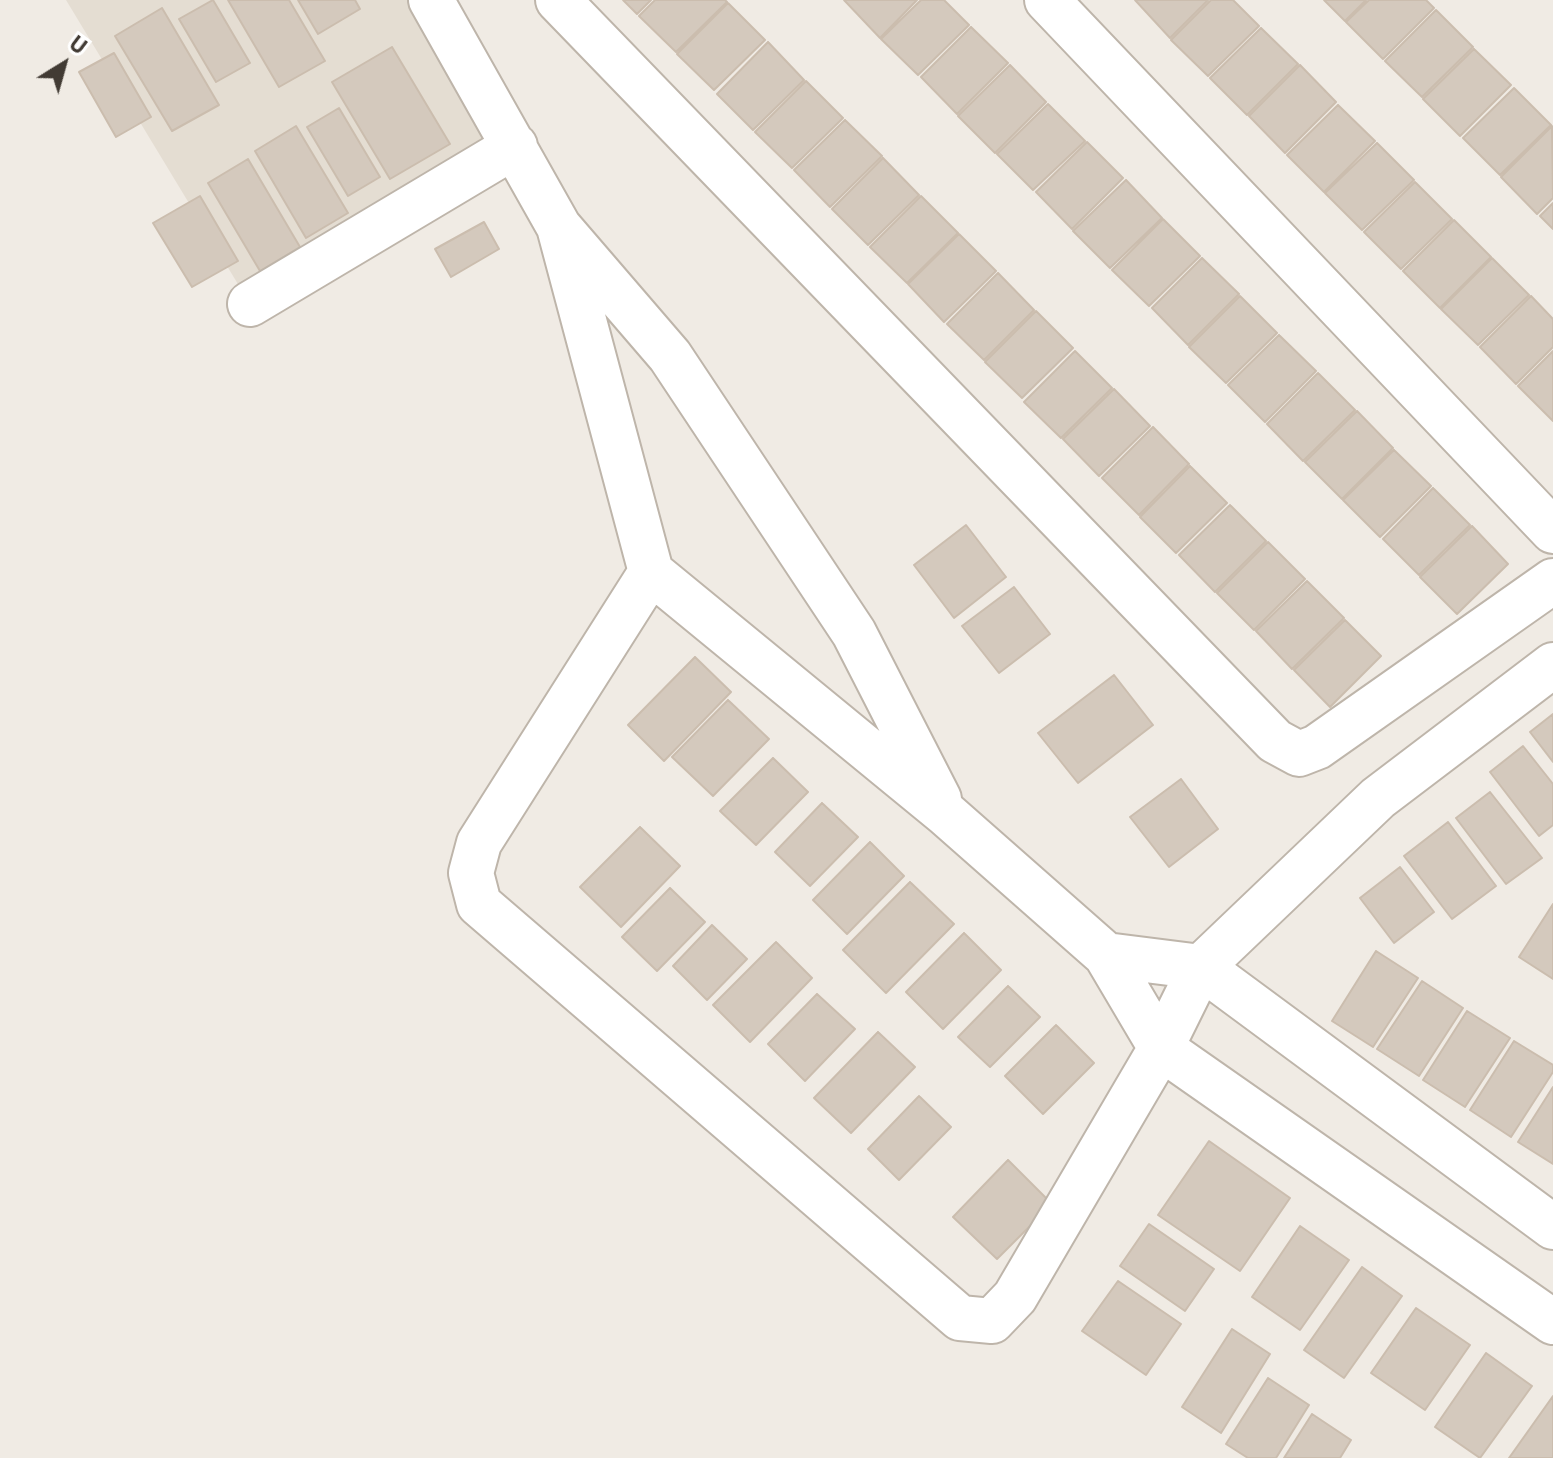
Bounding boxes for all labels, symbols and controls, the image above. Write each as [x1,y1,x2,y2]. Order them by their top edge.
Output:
north arrow [24,24,104,104]
text: U [64,28,94,61]

